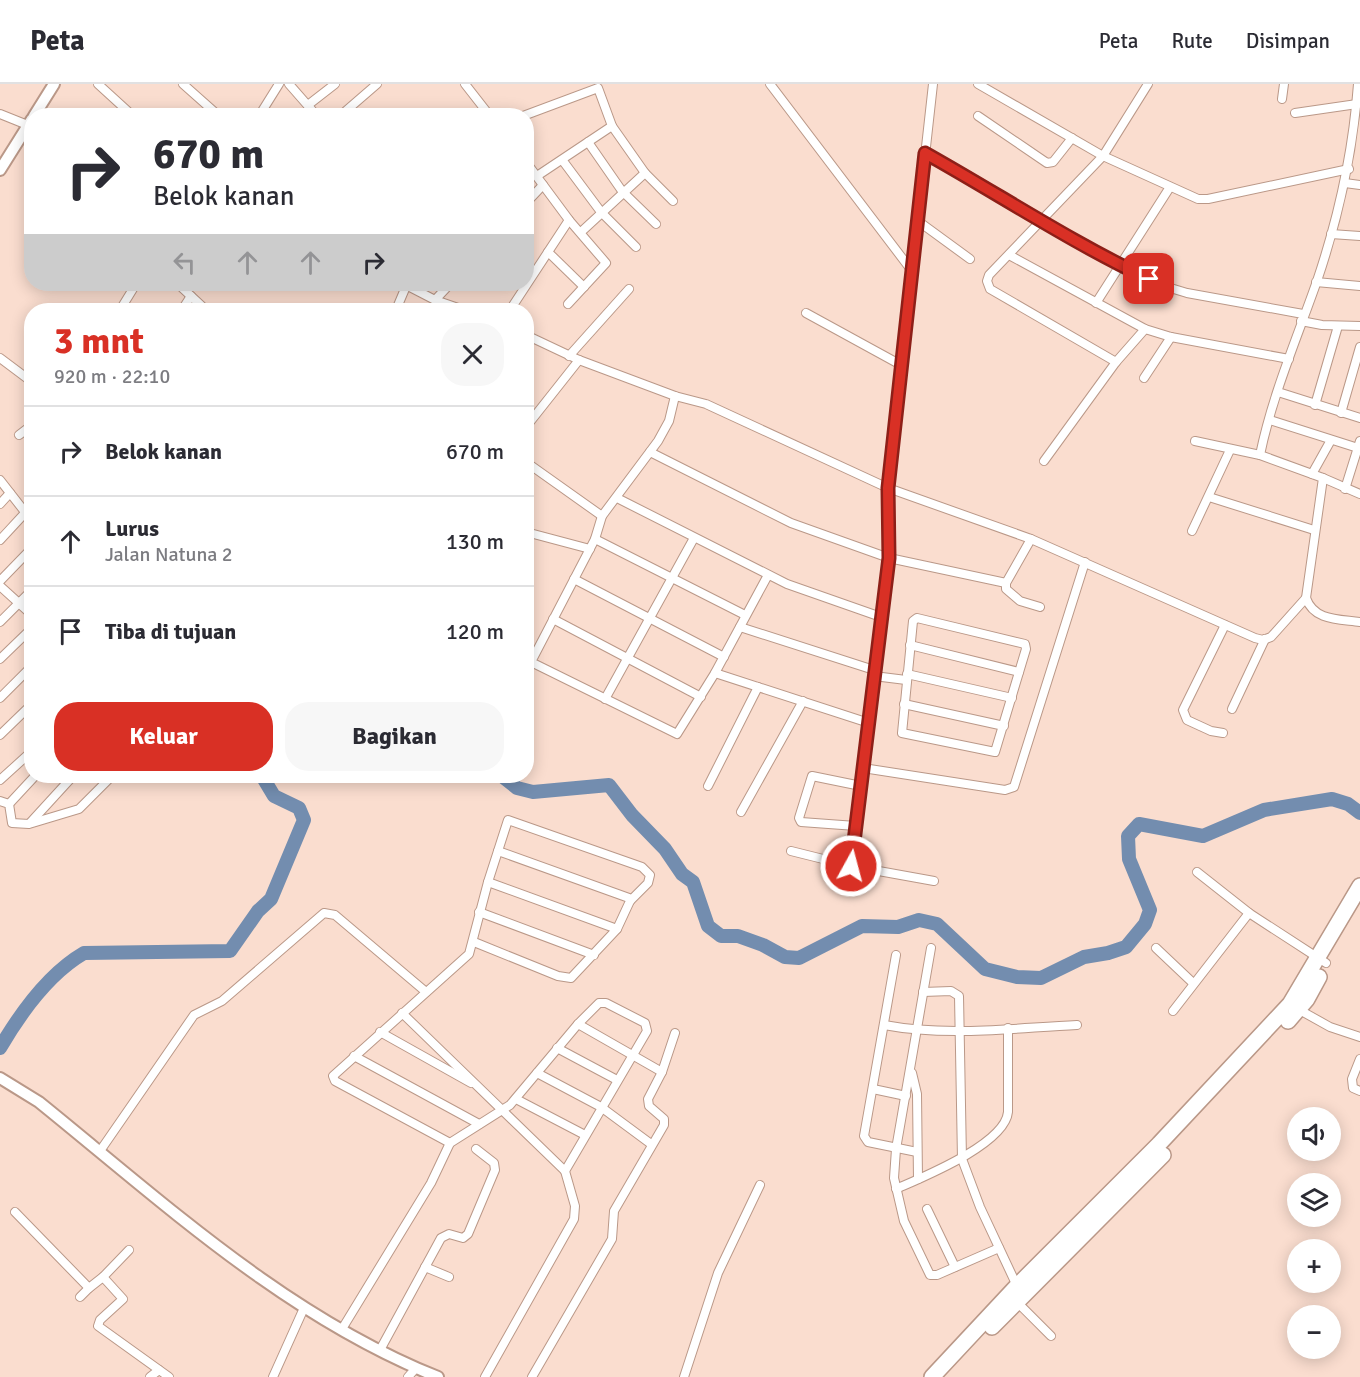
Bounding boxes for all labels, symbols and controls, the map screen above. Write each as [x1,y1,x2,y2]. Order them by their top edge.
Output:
text: Peta [30,24,85,58]
text: Peta [1099,28,1139,54]
text: Rute [1172,28,1213,54]
text: Disimpan [1246,28,1330,54]
text: 670 m [153,129,264,180]
icon: right [54,132,132,210]
text: Belok kanan [153,180,294,213]
icon: left [168,246,201,279]
icon: ahead [231,246,264,279]
icon: ahead [294,246,327,279]
icon: right [357,246,390,279]
pin [1123,253,1174,304]
icon: arrive [1132,262,1165,295]
text: 3 mnt [54,319,144,364]
button: close [441,323,504,386]
text: 920 m · 22:10 [54,364,170,389]
icon: right [54,435,87,468]
text: Belok kanan [105,438,222,465]
text: 670 m [446,438,504,465]
text: Lurus [105,515,159,542]
icon: ahead [54,525,87,558]
text: 130 m [446,528,504,555]
text: Jalan Natuna 2 [105,542,233,567]
icon: arrive [54,615,87,648]
text: Tiba di tujuan [105,618,236,645]
text: 120 m [446,618,504,645]
button: Keluar [54,702,273,771]
button: Bagikan [285,702,504,771]
position arrow [819,834,883,898]
map controls [1287,1107,1341,1359]
button: sound [1287,1107,1341,1161]
button: layers [1287,1173,1341,1227]
button: + [1287,1239,1341,1293]
button: − [1287,1305,1341,1359]

